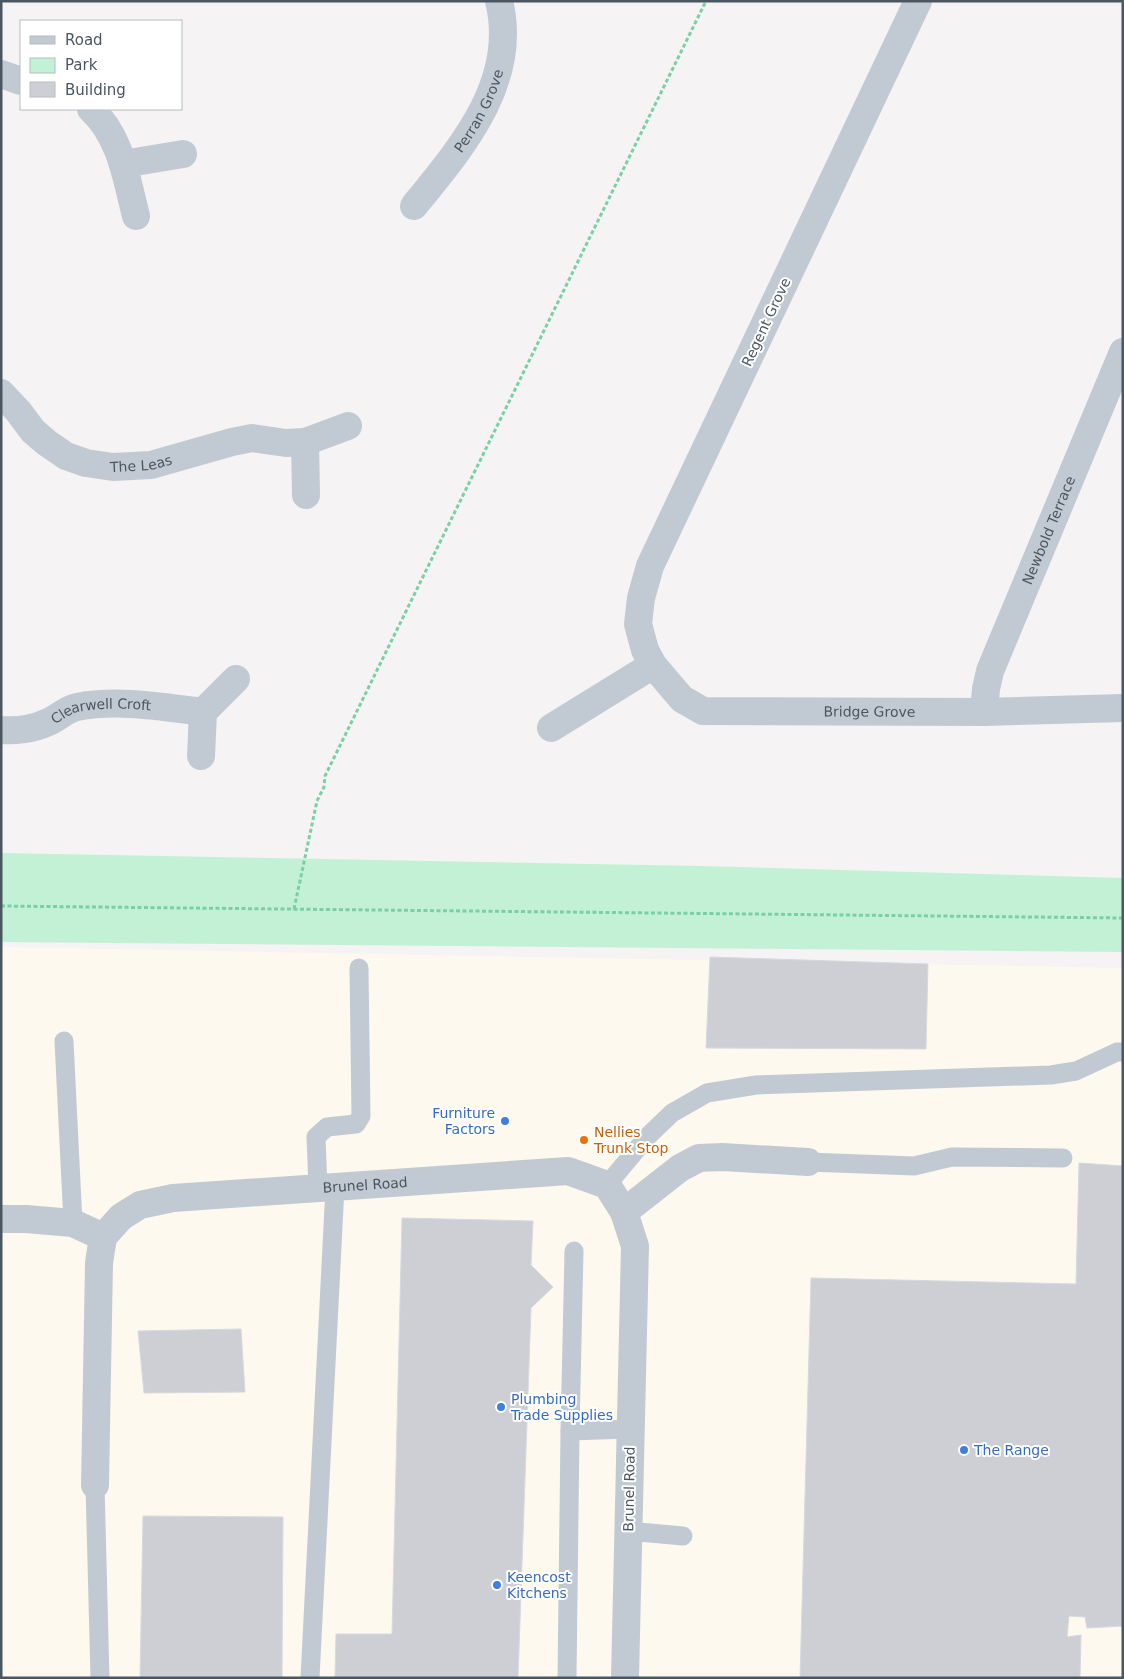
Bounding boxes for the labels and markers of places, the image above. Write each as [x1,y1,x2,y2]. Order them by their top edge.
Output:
place label: Furniture Factors [432,1105,495,1137]
marker: Furniture Factors [499,1115,511,1127]
place label: Nellies Trunk Stop [593,1124,668,1156]
marker: Nellies Trunk Stop [578,1134,590,1146]
place label: Plumbing Trade Supplies [510,1391,613,1423]
marker: Plumbing Trade Supplies [495,1401,507,1413]
place label: The Range [973,1442,1049,1458]
marker: The Range [958,1444,970,1456]
place label: Keencost Kitchens [507,1569,571,1601]
marker: Keencost Kitchens [491,1579,503,1591]

